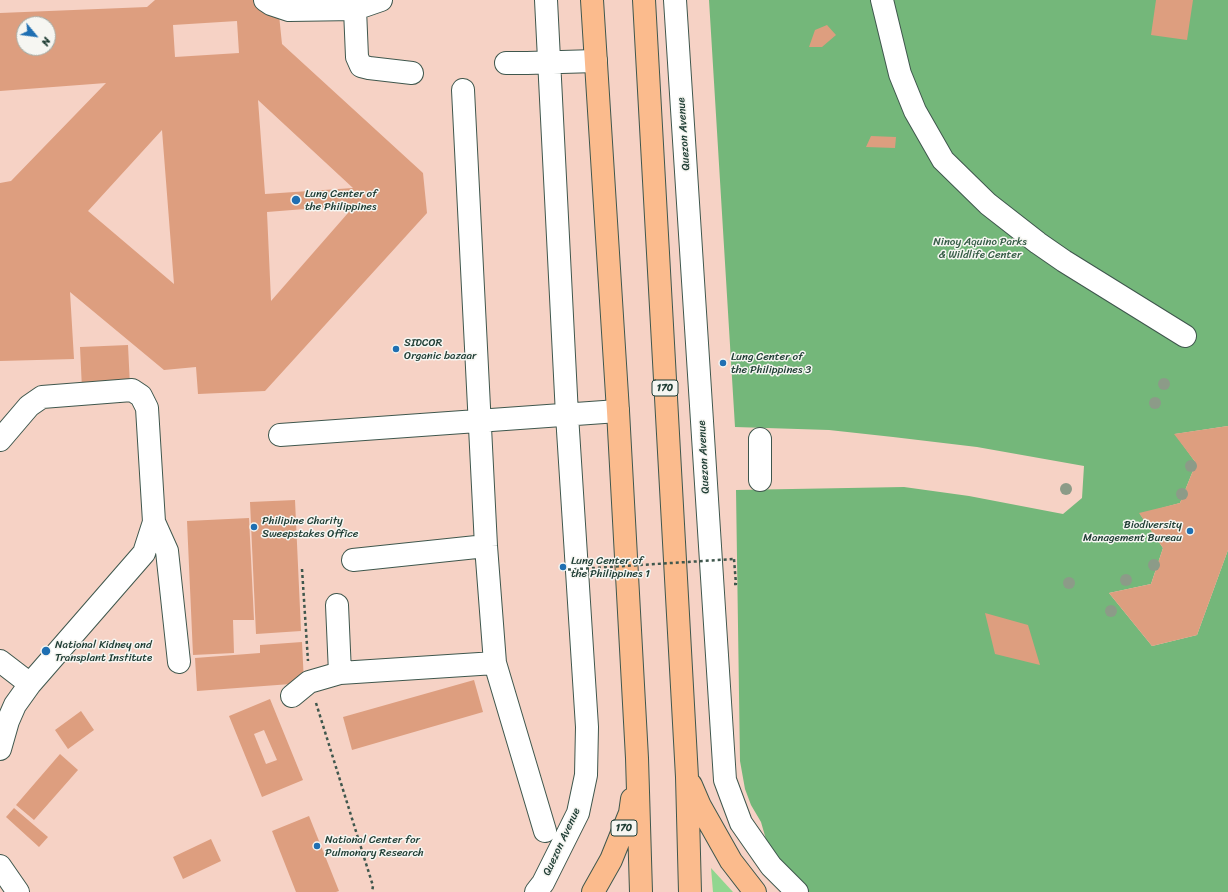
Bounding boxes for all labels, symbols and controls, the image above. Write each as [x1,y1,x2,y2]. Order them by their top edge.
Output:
north arrow [16,16,56,56]
text: N [36,34,56,50]
street label: Quezon Avenue [675,97,693,171]
place label: Lung Center of the Philippines [305,187,377,213]
marker: Lung Center of the Philippines [290,194,302,206]
park label: Ninoy Aquino Parks & Wildlife Center [933,235,1027,261]
place label: SIDCOR Organic bazaar [404,336,476,362]
marker: SIDCOR Organic bazaar [391,344,401,354]
place label: Lung Center of the Philippines 3 [731,350,811,376]
marker: Lung Center of the Philippines 3 [718,358,728,368]
road number: 170 [652,380,678,396]
street label: Quezon Avenue [695,420,713,494]
place label: Philipine Charity Sweepstakes Office [262,514,358,540]
place label: Biodiversity Management Bureau [1083,518,1182,544]
marker: Philipine Charity Sweepstakes Office [249,522,259,532]
marker: Biodiversity Management Bureau [1185,526,1195,536]
place label: Lung Center of the Philippines 1 [571,554,650,580]
marker: Lung Center of the Philippines 1 [558,562,568,572]
place label: National Kidney and Transplant Institute [55,638,152,664]
marker: National Kidney and Transplant Institute [40,645,52,657]
street label: Quezon Avenue [541,806,583,878]
road number: 170 [611,820,637,836]
place label: National Center for Pulmonary Research [325,833,424,859]
marker: National Center for Pulmonary Research [312,841,322,851]

